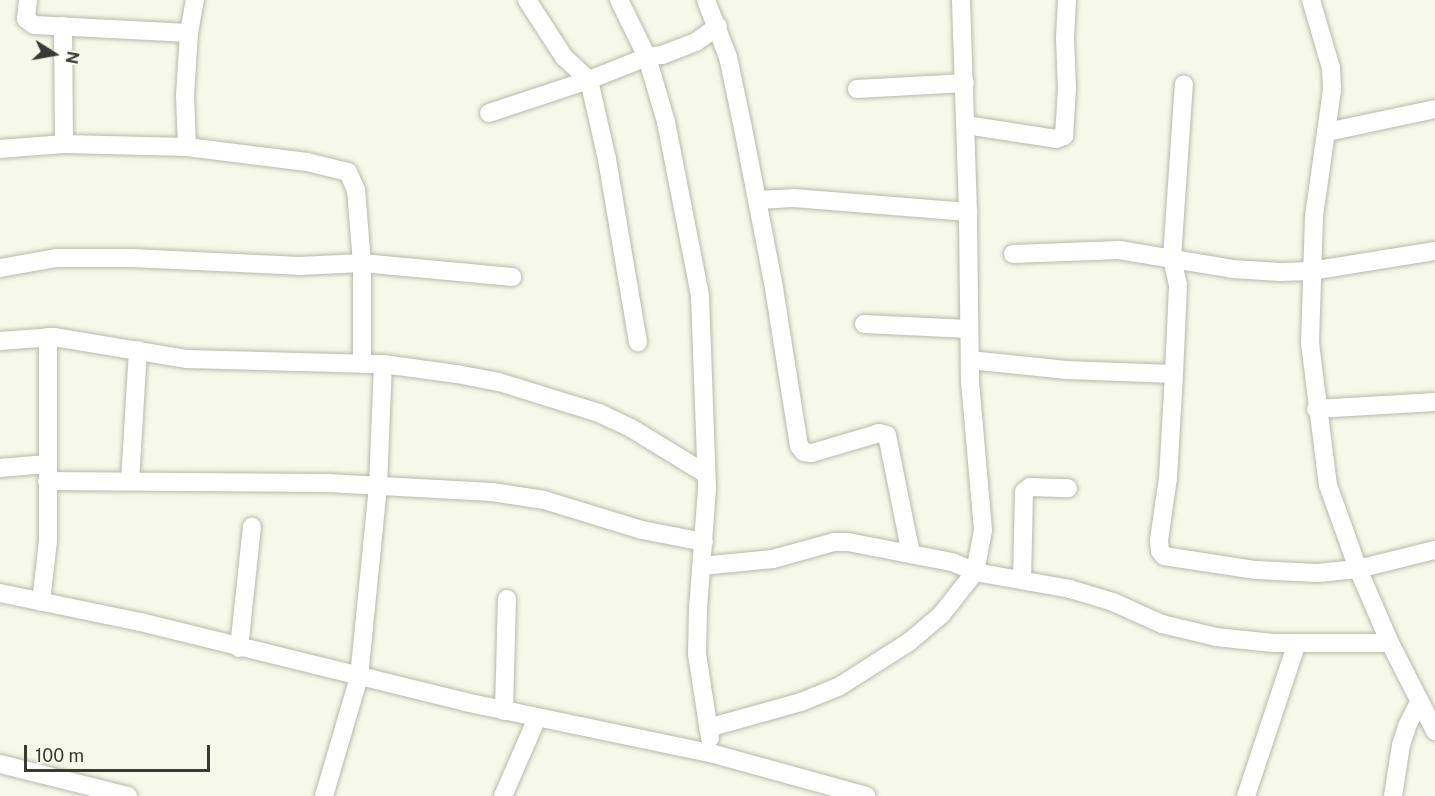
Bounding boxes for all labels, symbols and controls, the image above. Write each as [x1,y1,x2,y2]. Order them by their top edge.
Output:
north arrow [24,24,84,84]
text: N [62,50,83,65]
scale bar [27,733,213,771]
text: 100 m [35,745,84,766]

